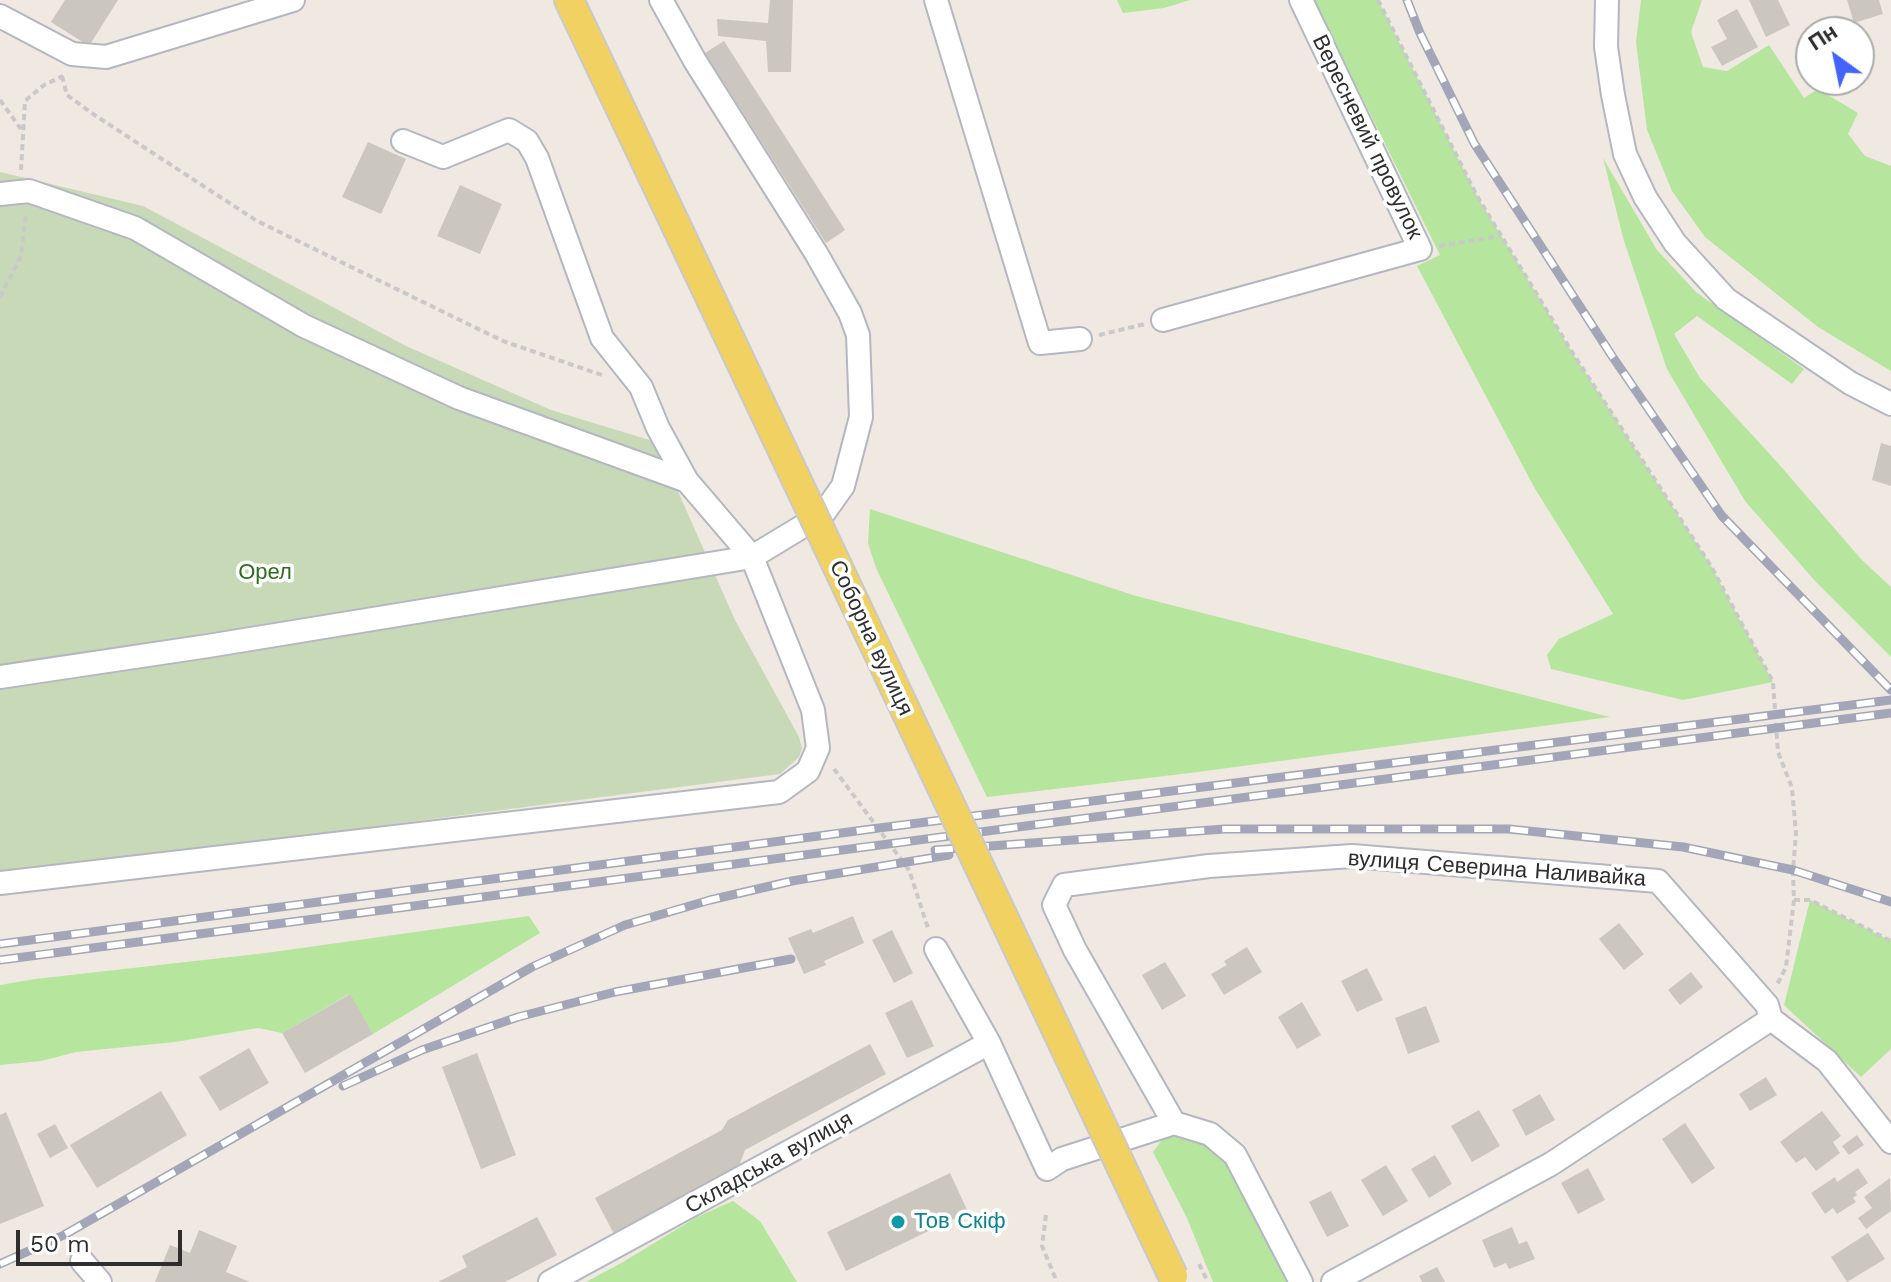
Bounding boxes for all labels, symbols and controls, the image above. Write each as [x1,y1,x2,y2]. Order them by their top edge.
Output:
north arrow [1795,16,1875,96]
text: Пн [1804,19,1842,56]
street label: Вересневий провулок [1306,31,1428,243]
street label: Соборна вулиця [823,556,919,720]
park label: Орел [238,560,292,586]
street label: вулиця Северина Наливайка [1347,845,1647,893]
street label: Складська вулиця [681,1106,857,1220]
place label: Тов Скіф [914,1209,1006,1235]
marker: Тов Скіф [889,1213,907,1231]
scale bar [20,1214,186,1264]
text: 50 m [30,1230,90,1258]

